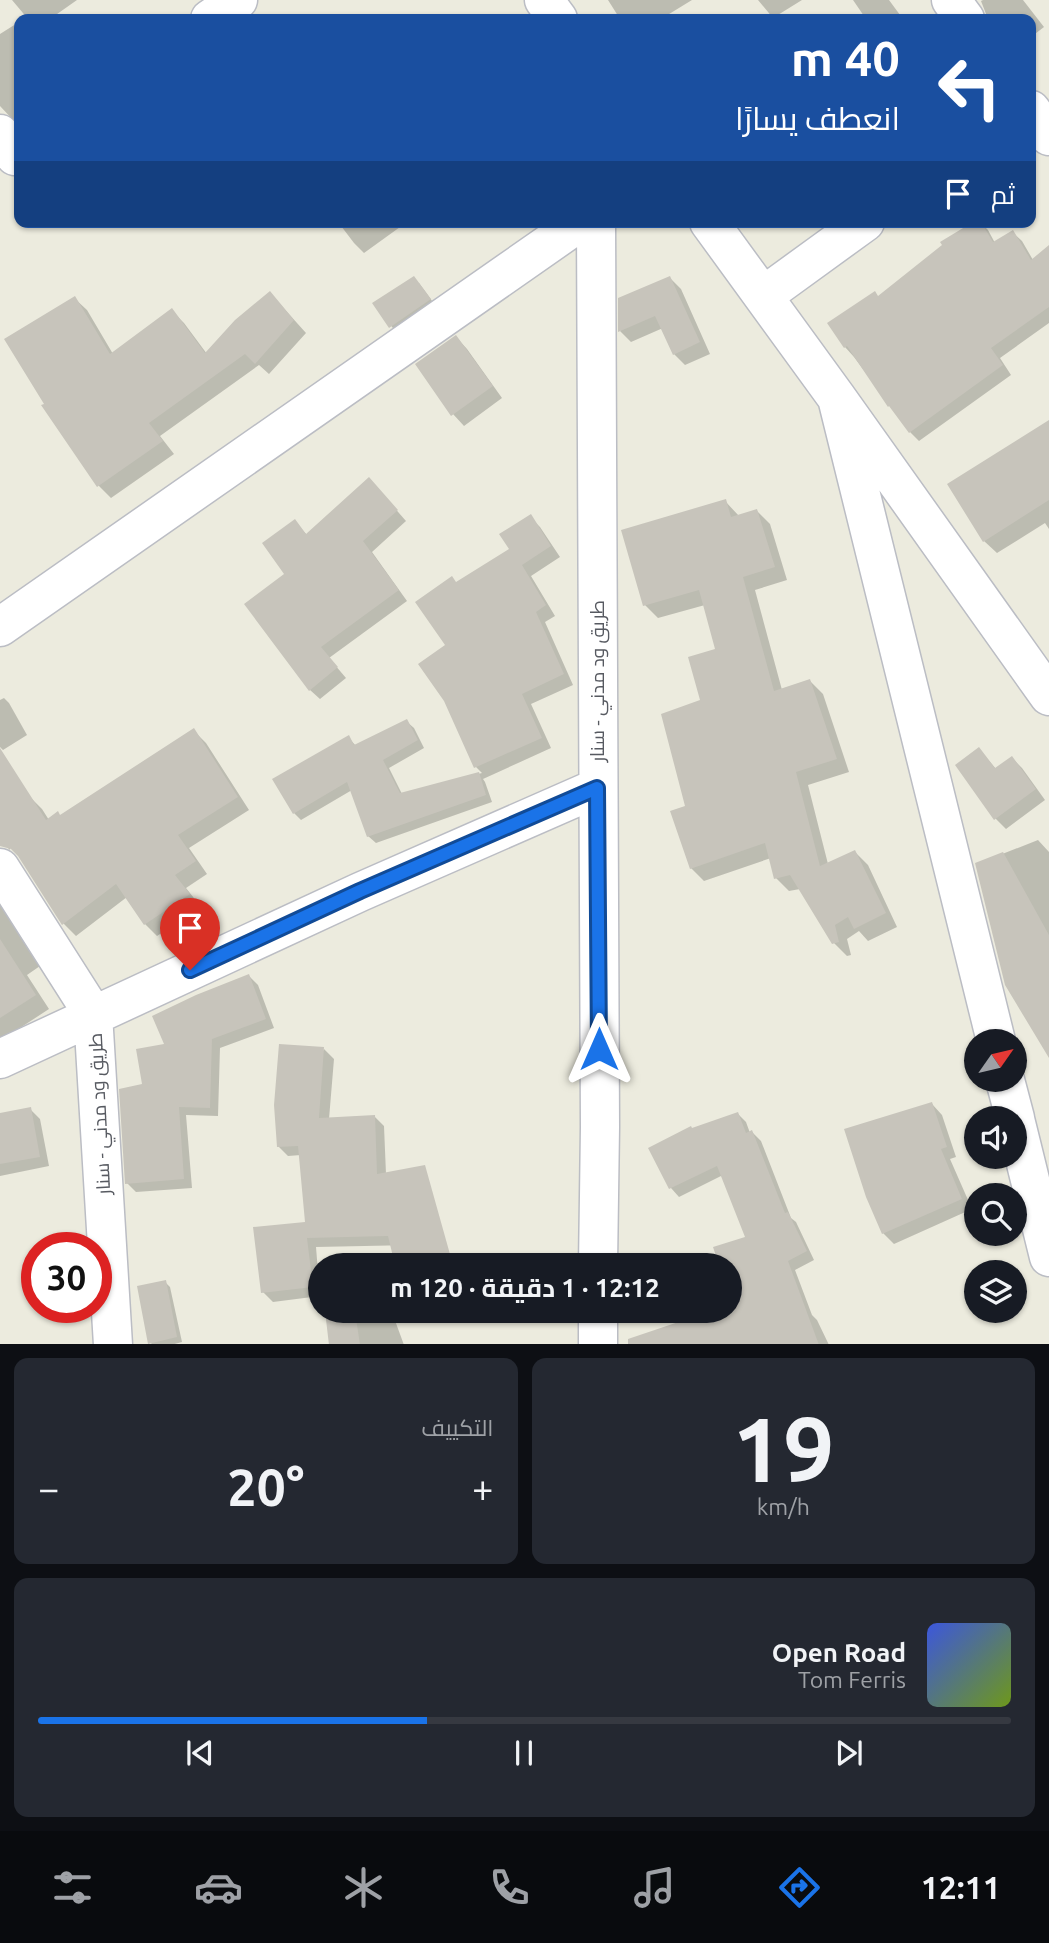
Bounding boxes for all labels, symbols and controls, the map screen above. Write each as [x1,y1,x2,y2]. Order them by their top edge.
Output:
text: 40 m [791,30,900,85]
icon: left [924,42,1015,133]
text: انعطف يسارًا [735,100,900,136]
icon: arrive [939,175,977,213]
text: ثم [991,180,1015,209]
street label: طريق ود مدني - سنار [586,600,612,763]
pin [160,898,220,970]
icon: arrive [171,909,209,947]
position arrow [562,1012,636,1086]
north arrow [964,1029,1027,1092]
map controls [964,1029,1027,1323]
street label: طريق ود مدني - سنار [84,1032,118,1196]
button: sound [964,1106,1027,1169]
button: search [964,1183,1027,1246]
speed limit sign: 30 [21,1232,112,1323]
button: layers [964,1260,1027,1323]
text: 12:12 · 1 دقيقة · 120 m [390,1273,660,1302]
text: 19 [732,1397,835,1499]
text: التكييف [421,1415,494,1440]
text: 20° [227,1458,304,1516]
text: − [38,1467,59,1509]
text: + [472,1467,493,1509]
text: km/h [757,1494,810,1519]
text: Open Road [772,1638,906,1667]
text: Tom Ferris [798,1667,906,1692]
icon: previous [181,1734,219,1772]
icon: pause [505,1734,543,1772]
icon: next [830,1734,868,1772]
icon: filters [48,1863,97,1912]
icon: car [194,1863,243,1912]
icon: climate [339,1863,388,1912]
icon: phone [485,1863,534,1912]
icon: music [630,1863,679,1912]
icon: directions [775,1863,824,1912]
text: 12:11 [921,1869,1001,1905]

